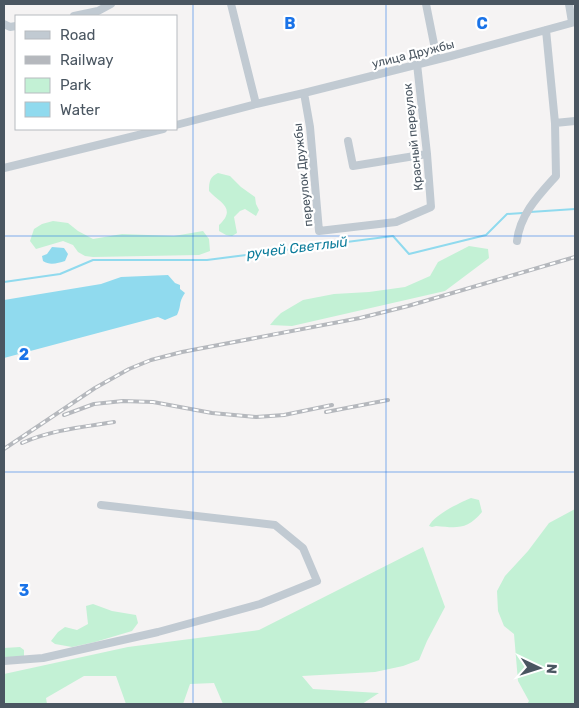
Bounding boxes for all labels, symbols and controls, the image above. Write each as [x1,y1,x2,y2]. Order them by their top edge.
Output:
text: B [284,14,296,33]
text: C [476,14,488,33]
legend [15,15,178,130]
text: Road [60,26,96,44]
street label: улица Дружбы [370,37,456,71]
text: Railway [60,51,114,69]
text: Park [60,76,91,94]
street label: Красный переулок [400,82,426,191]
text: Water [60,101,100,119]
street label: переулок Дружбы [291,123,315,227]
water label: ручей Светлый [245,233,349,263]
text: 2 [19,345,29,364]
text: 3 [19,581,29,600]
north arrow [514,643,564,693]
text: N [543,663,560,674]

